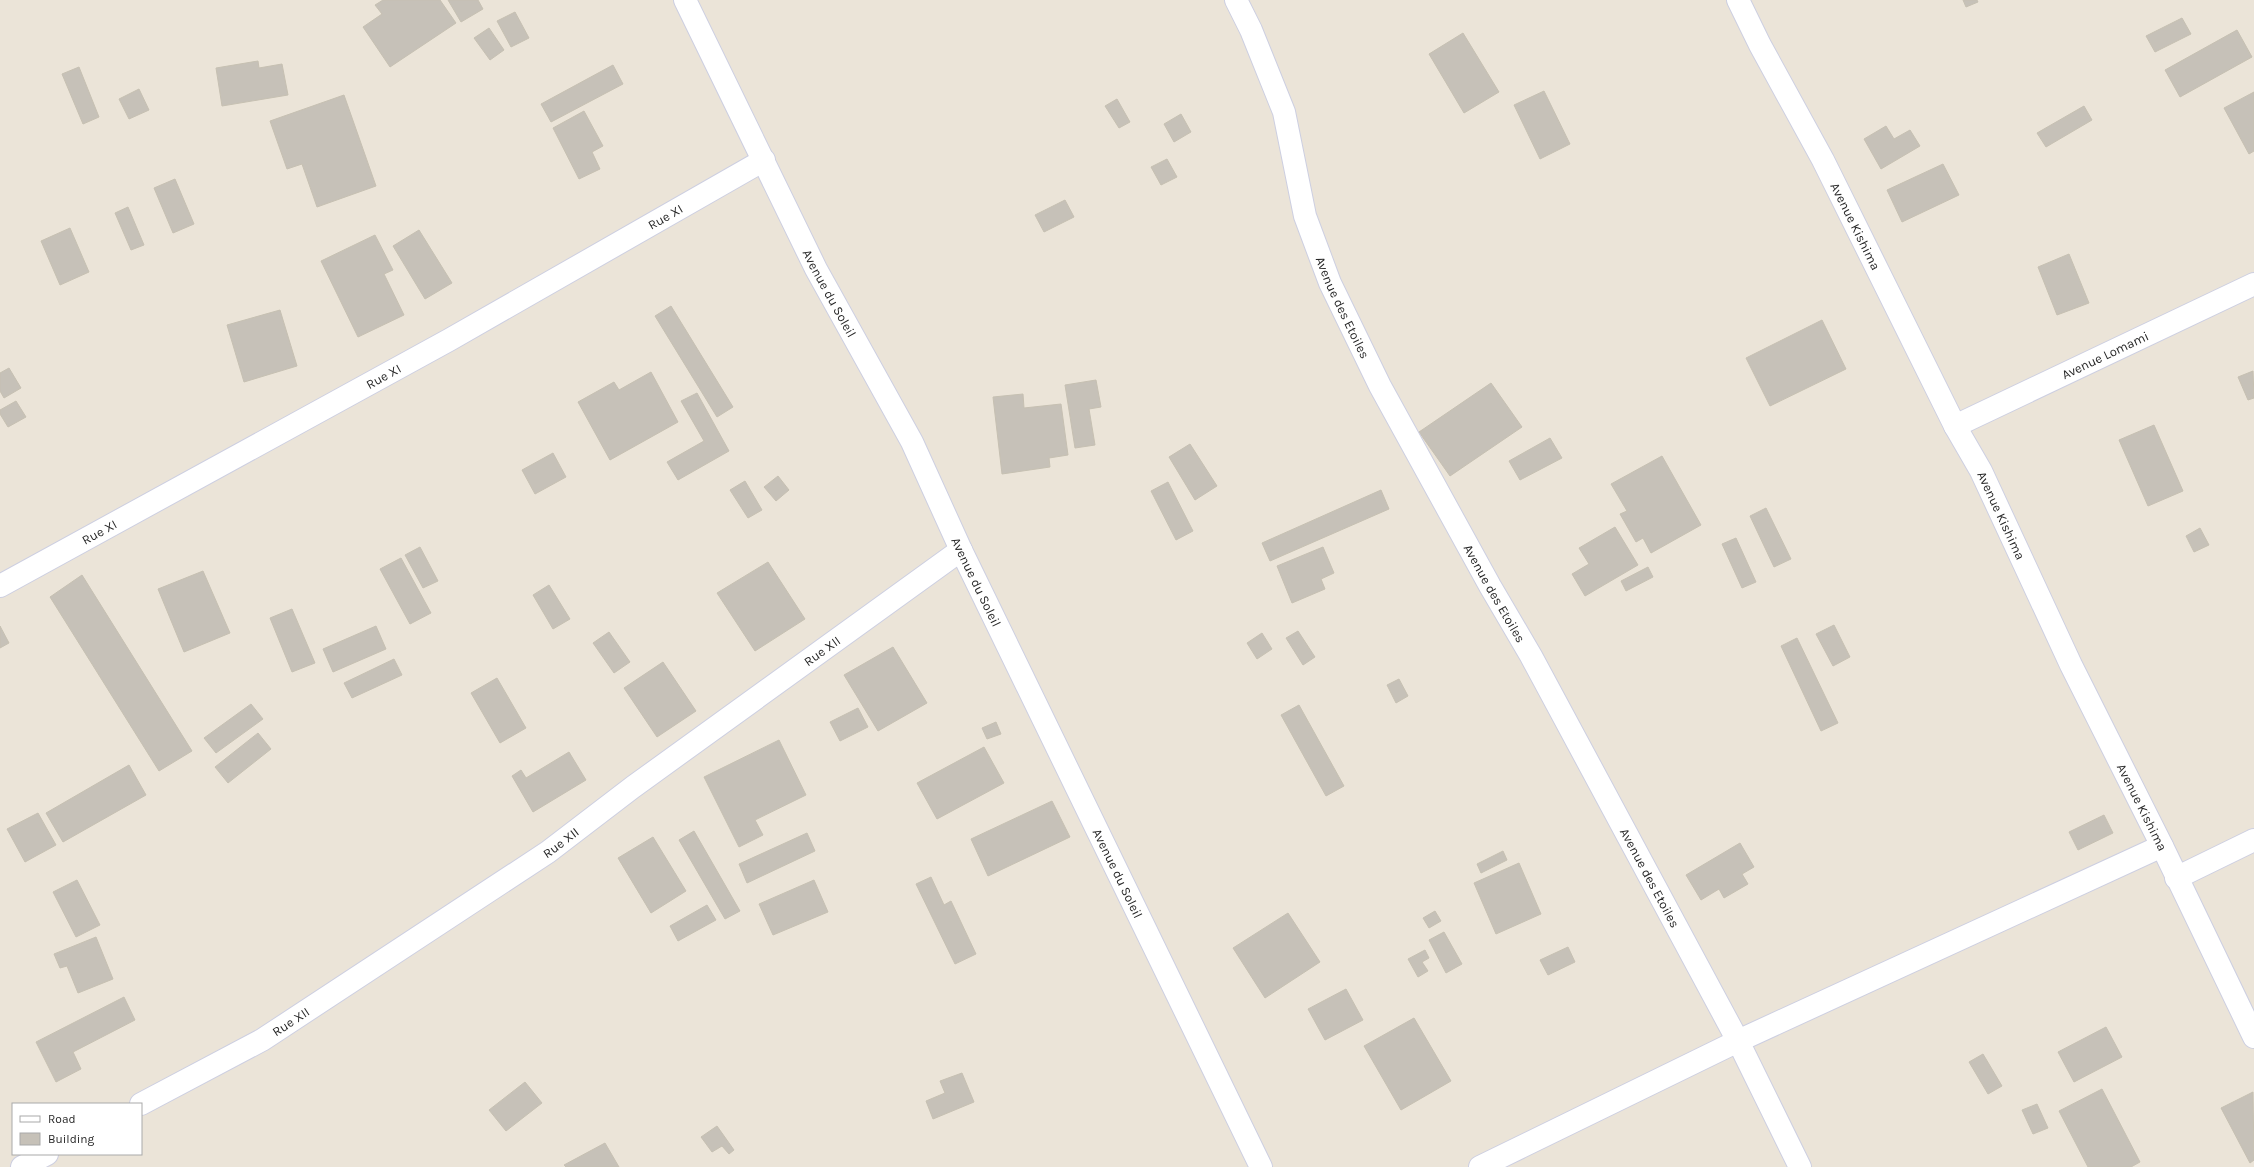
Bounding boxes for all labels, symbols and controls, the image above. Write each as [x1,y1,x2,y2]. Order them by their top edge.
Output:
street label: Avenue Kishima [1828,180,1884,272]
street label: Rue XI [645,201,685,232]
street label: Avenue du Soleil [800,247,860,340]
street label: Avenue des Etoiles [1313,254,1373,361]
street label: Avenue Lomami [2059,328,2151,382]
street label: Rue XI [363,360,403,392]
street label: Avenue Kishima [1975,469,2028,562]
street label: Rue XI [79,516,119,547]
street label: Avenue du Soleil [949,535,1005,629]
street label: Avenue des Etoiles [1461,542,1529,645]
street label: Rue XII [801,632,843,669]
street label: Avenue Kishima [2114,761,2171,853]
street label: Rue XII [540,824,582,861]
street label: Avenue des Etoiles [1617,825,1683,930]
street label: Avenue du Soleil [1090,826,1146,920]
street label: Rue XII [269,1004,312,1039]
legend [12,1103,142,1155]
text: Road [48,1112,76,1126]
text: Building [48,1132,95,1146]

